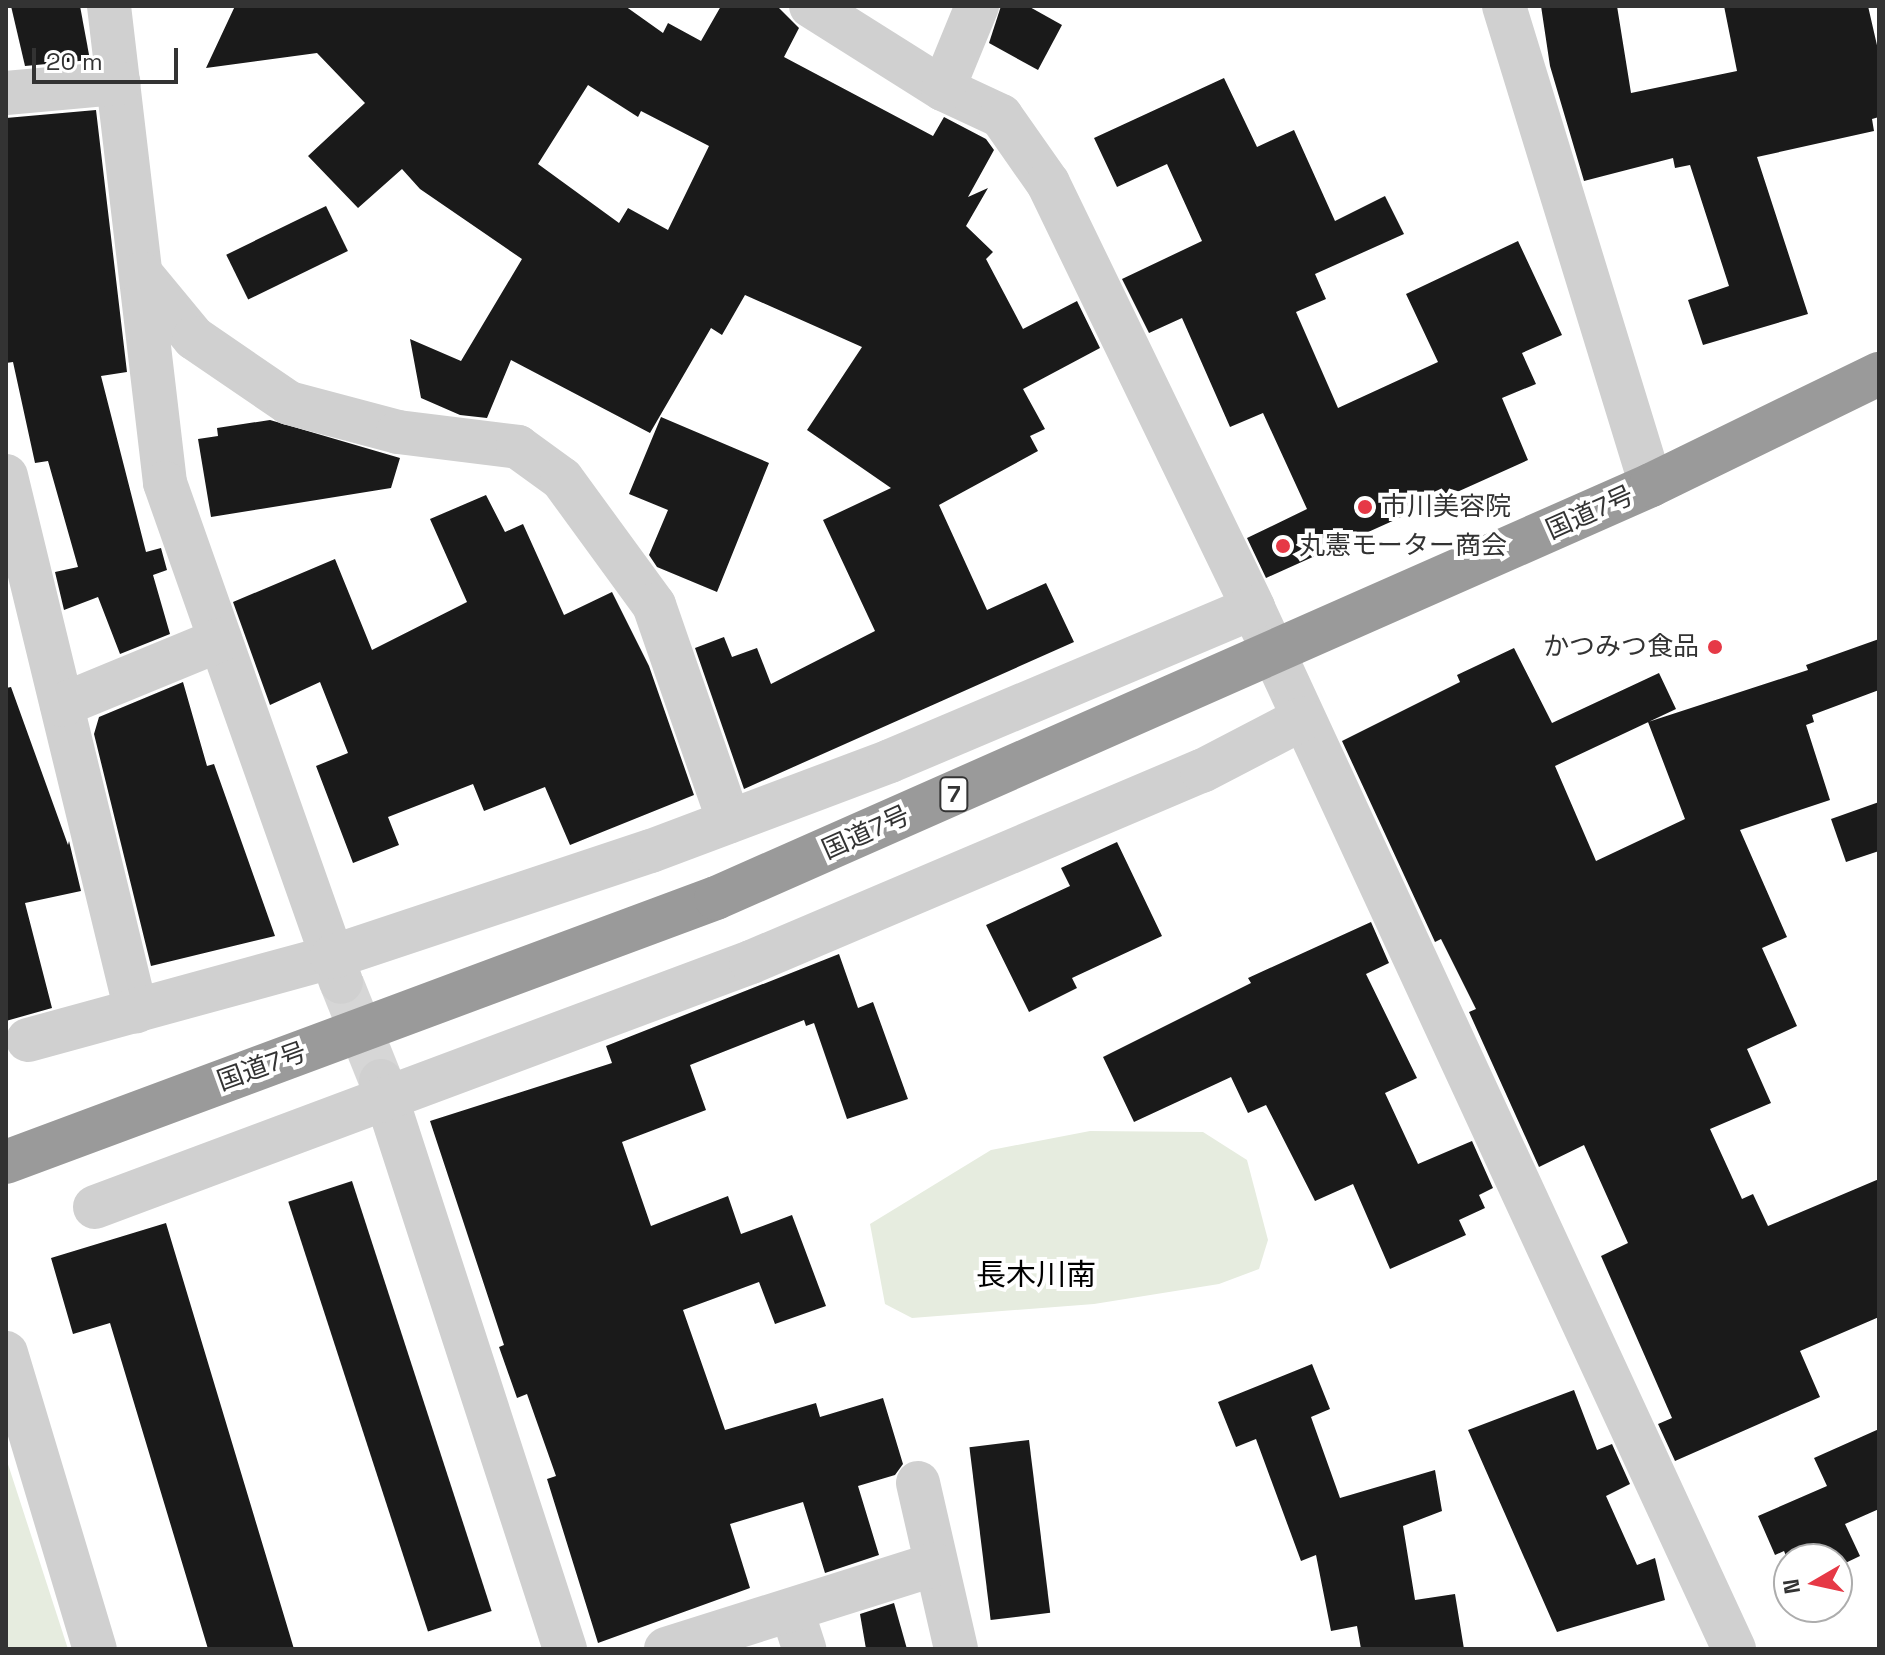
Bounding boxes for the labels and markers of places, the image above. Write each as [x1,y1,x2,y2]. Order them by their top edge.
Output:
place label: 市川美容院 [1381,491,1511,523]
marker: 市川美容院 [1356,498,1374,516]
place label: 丸憲モーター商会 [1299,530,1507,562]
marker: 丸憲モーター商会 [1274,537,1292,555]
place label: かつみつ食品 [1543,631,1699,663]
marker: かつみつ食品 [1706,638,1724,656]

